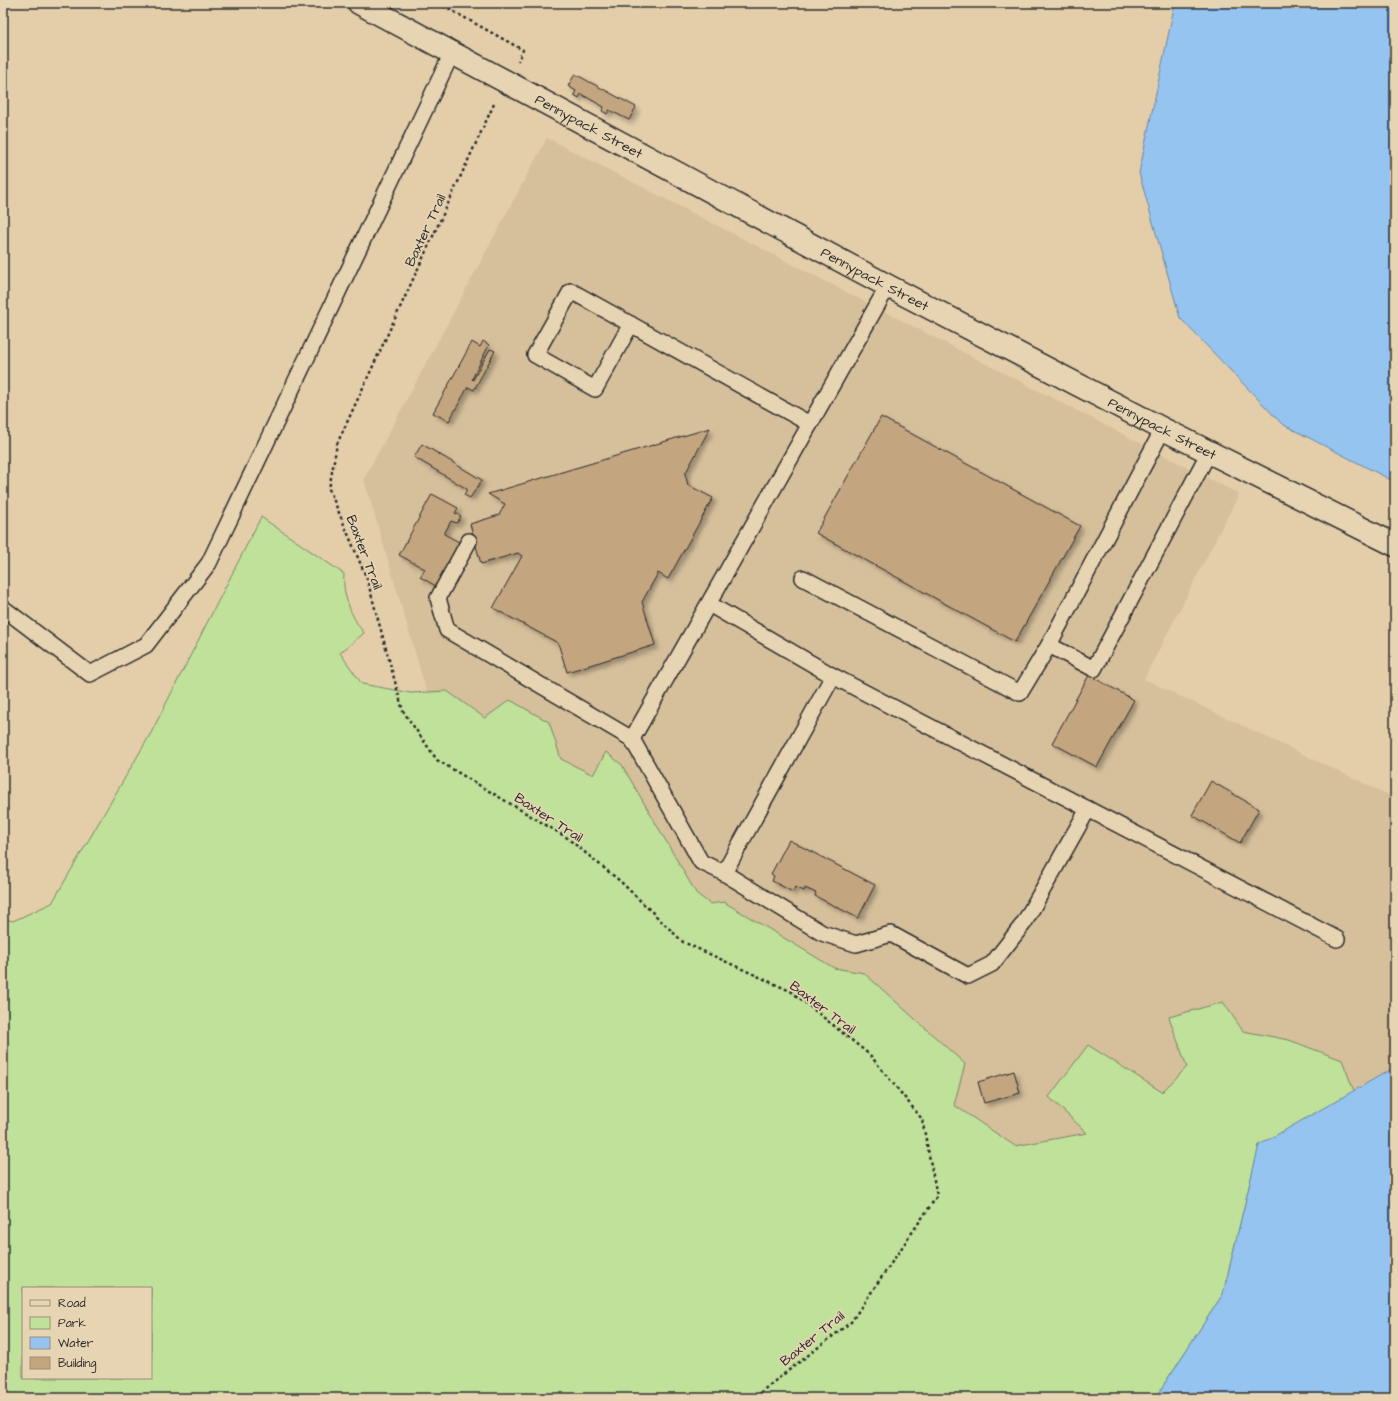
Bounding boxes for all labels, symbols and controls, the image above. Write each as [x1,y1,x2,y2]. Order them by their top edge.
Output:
street label: Pennypack Street [531,90,646,164]
street label: Baxter Trail [400,191,451,270]
street label: Pennypack Street [817,243,932,317]
street label: Pennypack Street [1104,393,1220,465]
street label: Baxter Trail [341,512,387,592]
street label: Baxter Trail [510,788,587,848]
street label: Baxter Trail [785,976,860,1039]
legend [22,1287,152,1379]
text: Road [58,1295,86,1312]
street label: Baxter Trail [776,1306,849,1371]
text: Park [58,1315,86,1332]
text: Water [58,1335,94,1352]
text: Building [58,1355,96,1373]

